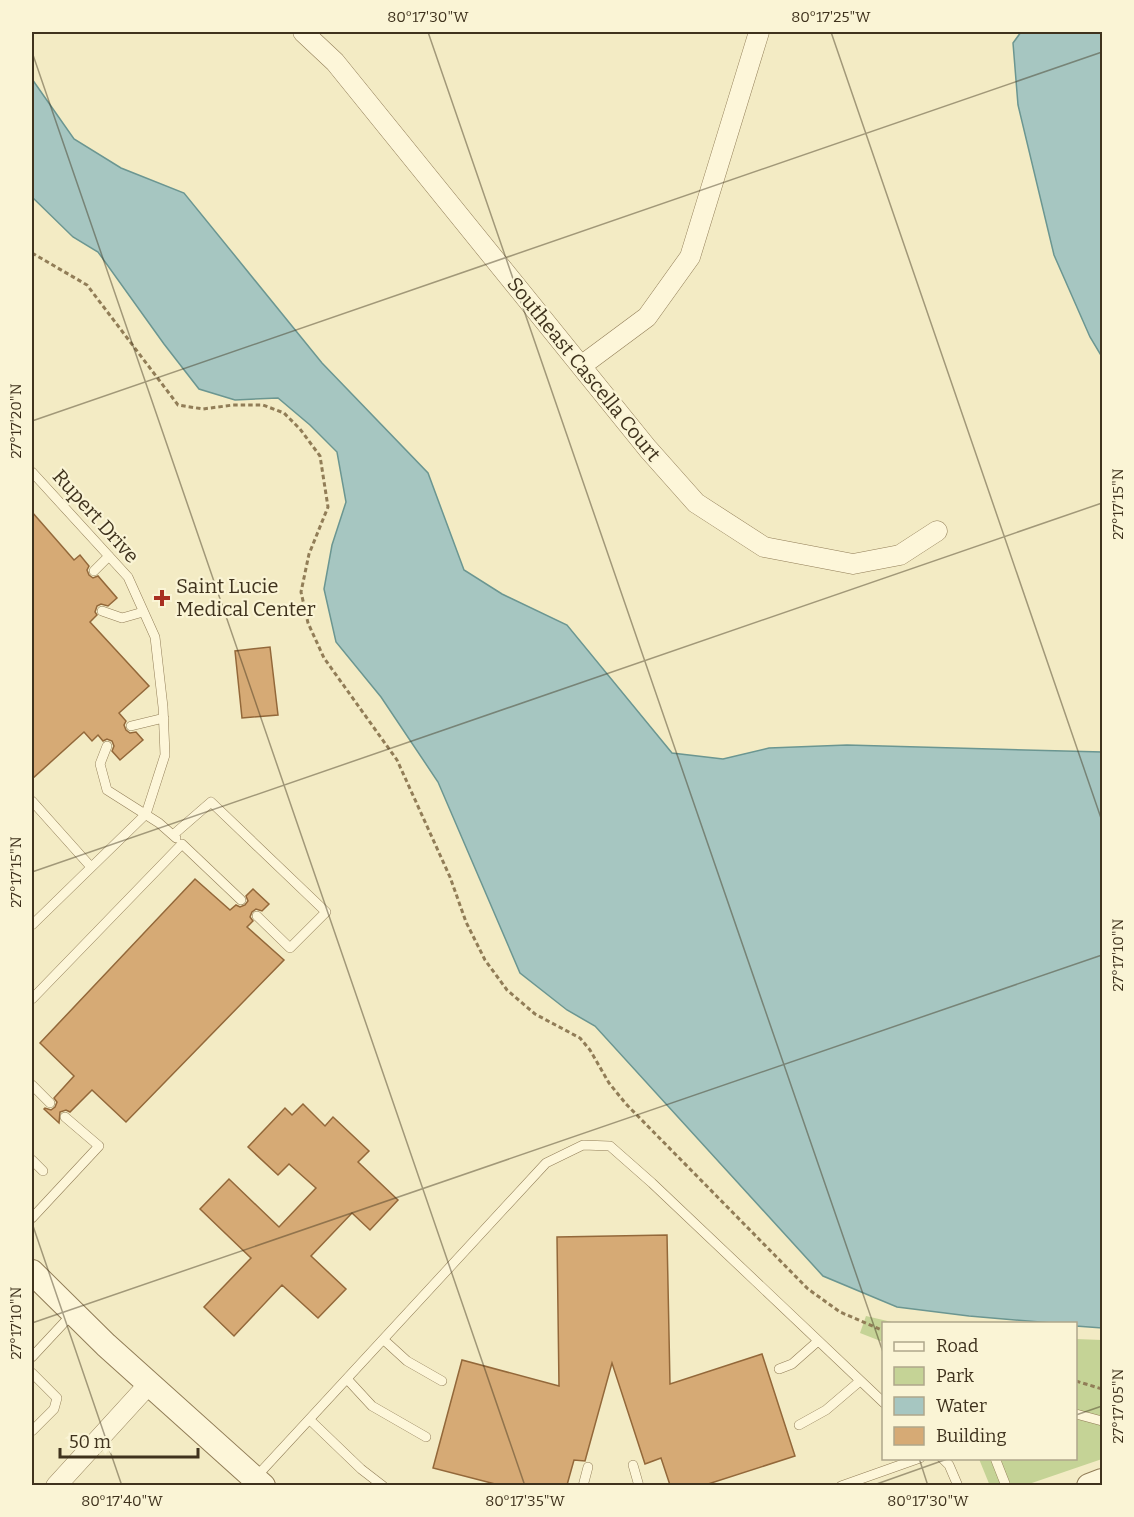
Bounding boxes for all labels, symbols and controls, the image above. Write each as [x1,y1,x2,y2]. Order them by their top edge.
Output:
text: 80°17'30"W [387,8,469,26]
text: 80°17'25"W [791,8,871,26]
street label: Southeast Cascella Court [502,272,666,466]
text: 27°17'20"N [7,383,25,459]
street label: Rupert Drive [48,464,144,568]
text: 27°17'15"N [1109,468,1127,540]
place label: Saint Lucie Medical Center [176,574,316,621]
marker: Saint Lucie Medical Center [153,589,171,607]
text: 27°17'15"N [7,836,25,908]
text: 27°17'10"N [1109,918,1127,991]
text: 27°17'10"N [7,1286,25,1359]
legend [882,1322,1077,1460]
text: Road [936,1335,979,1357]
text: Park [936,1365,975,1387]
text: 27°17'05"N [1109,1368,1127,1443]
text: Water [936,1395,987,1417]
scale bar [60,1421,198,1459]
text: Building [936,1425,1007,1447]
text: 50 m [69,1431,111,1453]
text: 80°17'40"W [81,1492,163,1510]
text: 80°17'35"W [485,1492,565,1510]
text: 80°17'30"W [887,1492,969,1510]

